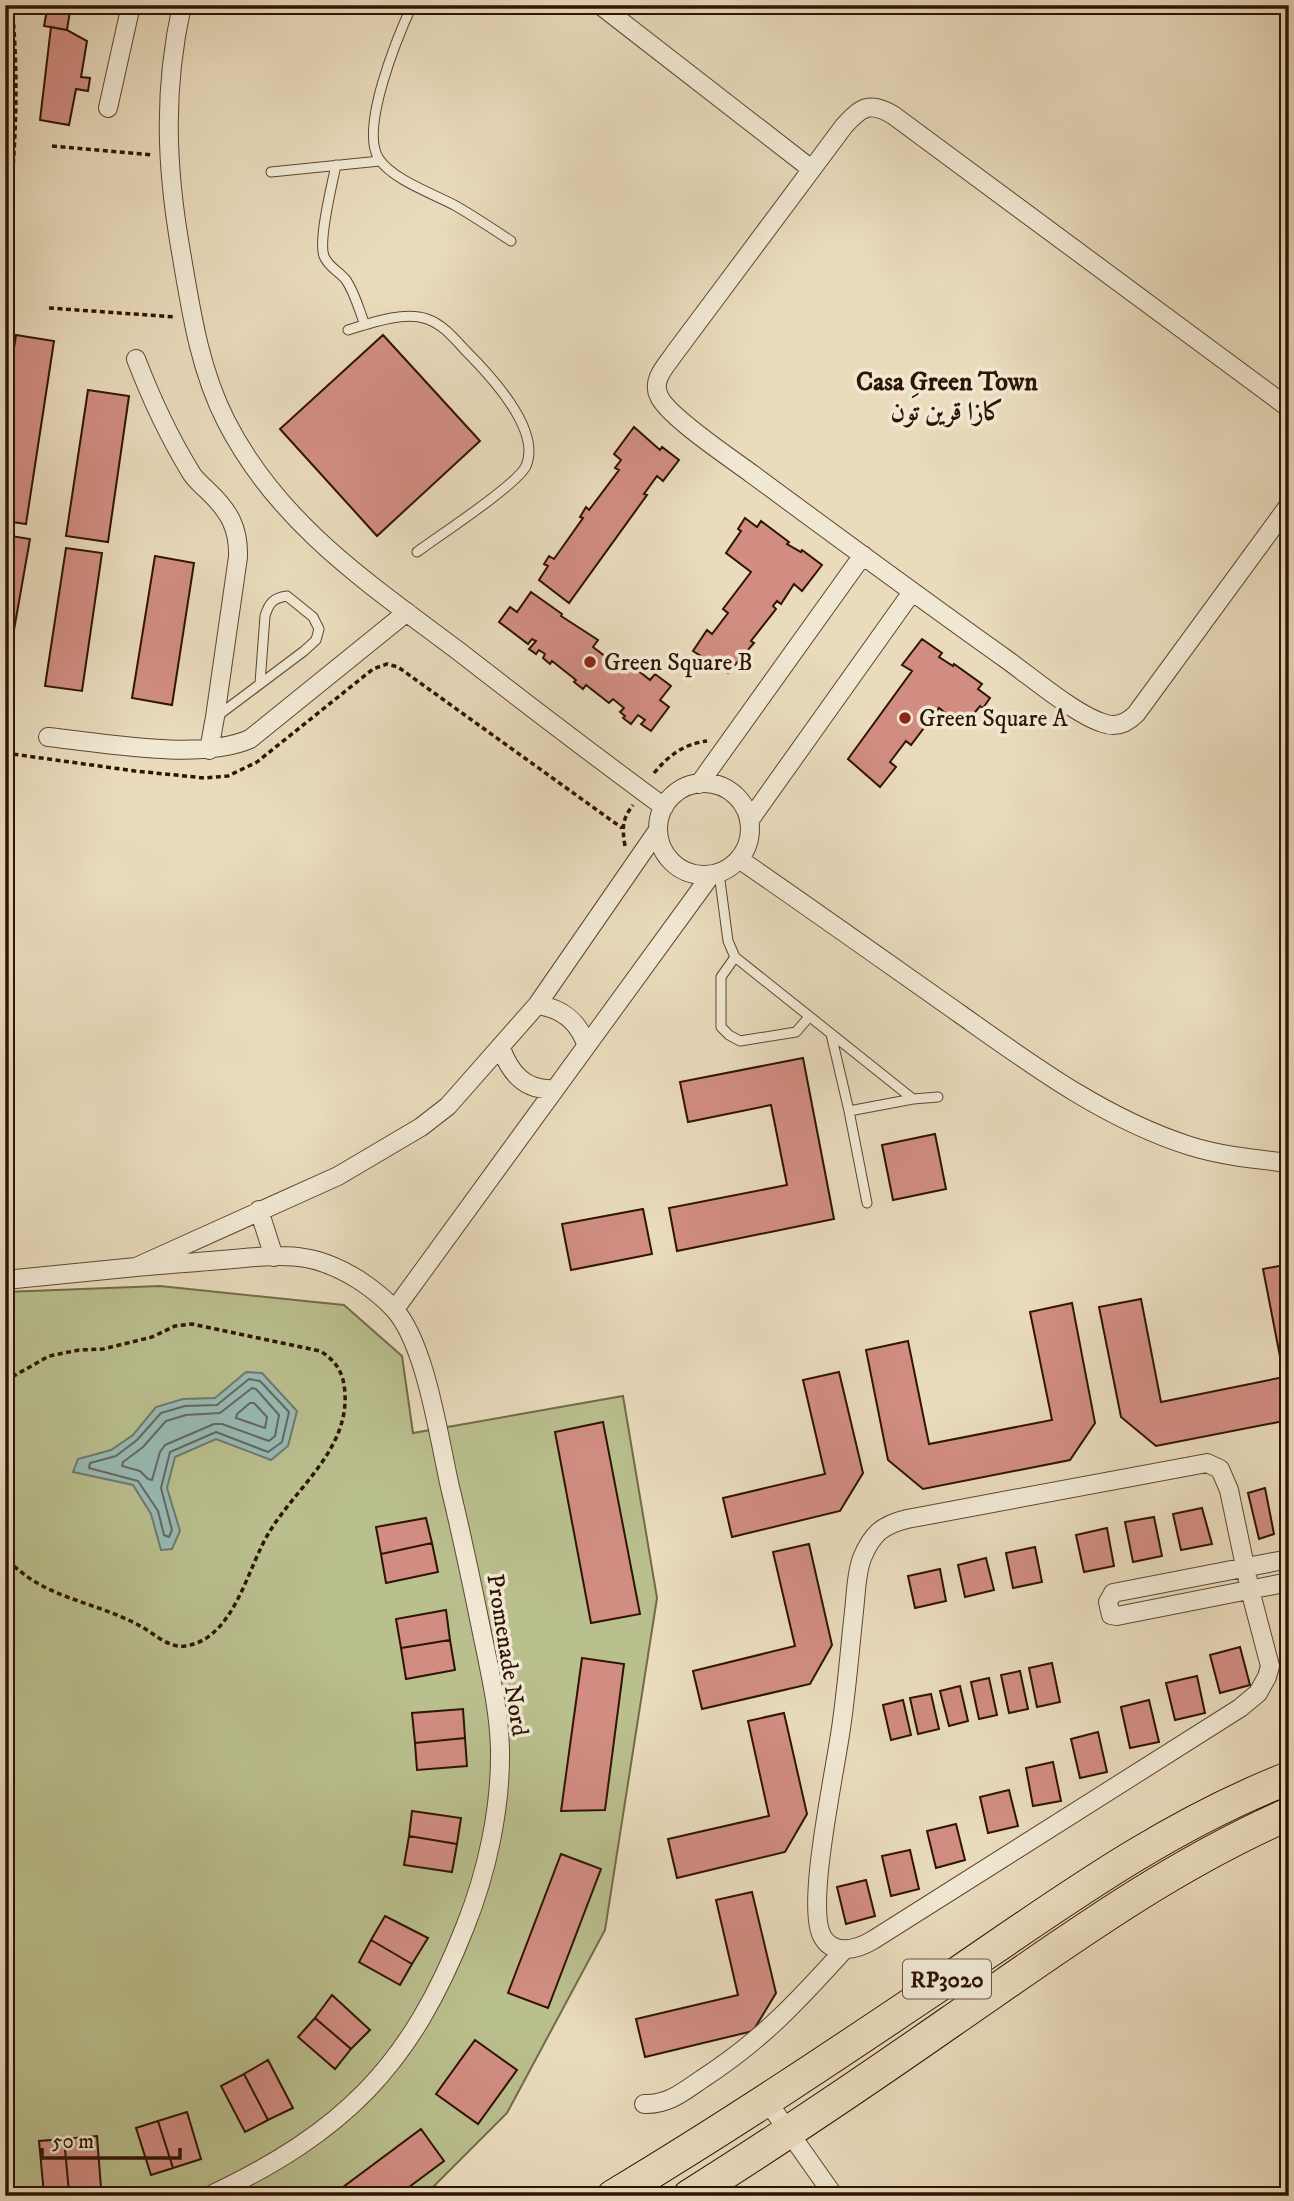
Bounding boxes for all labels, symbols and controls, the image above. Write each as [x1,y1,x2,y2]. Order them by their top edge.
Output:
district label: Casa Green Town كازا قرين تَون [856,366,1038,429]
place label: Green Square B [604,648,753,678]
marker: Green Square B [582,654,598,670]
place label: Green Square A [919,704,1069,734]
marker: Green Square A [897,710,913,726]
street label: Promenade Nord [479,1572,535,1738]
road number: RP3020 [903,1960,991,1998]
scale bar [42,2117,180,2161]
text: 50 m [52,2129,94,2155]

